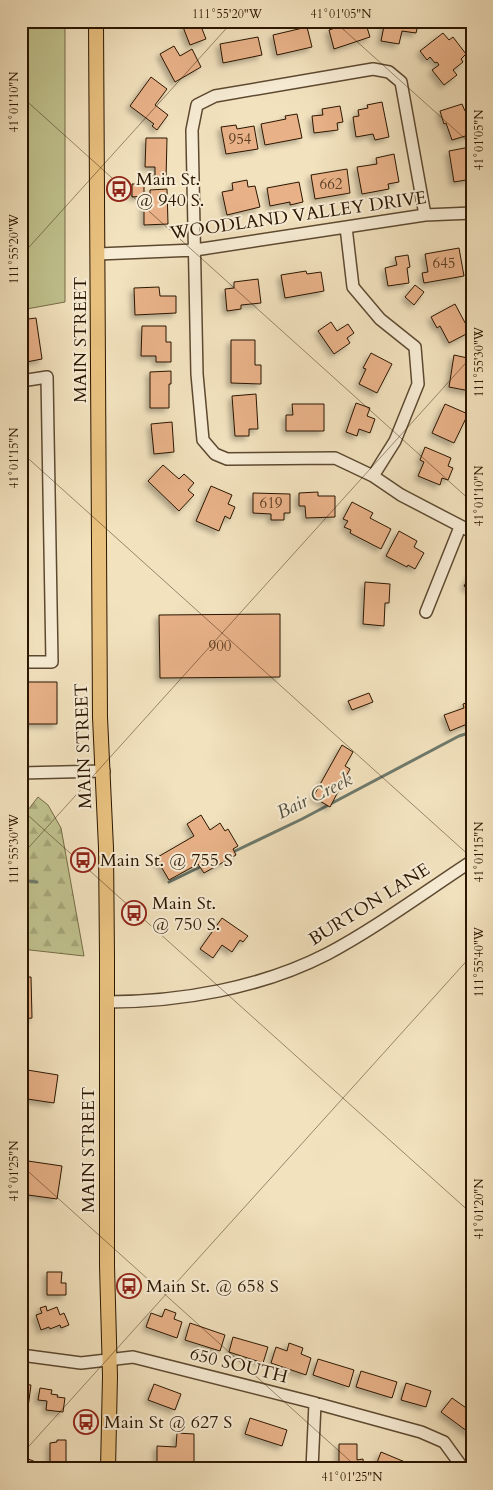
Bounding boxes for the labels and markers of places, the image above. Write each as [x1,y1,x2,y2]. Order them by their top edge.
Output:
place label: Main St. @ 940 S. [136,167,204,213]
bus stop icon: Main St. @ 940 S. [106,176,132,202]
bus stop icon: Main St. @ 755 S [70,847,96,873]
place label: Main St. @ 755 S [100,848,233,873]
place label: Main St. @ 750 S. [152,891,220,937]
bus stop icon: Main St. @ 750 S. [121,900,147,926]
bus stop icon: Main St. @ 658 S [116,1273,142,1299]
place label: Main St. @ 658 S [146,1274,279,1299]
bus stop icon: Main St @ 627 S [73,1409,99,1435]
place label: Main St @ 627 S [104,1410,232,1435]

